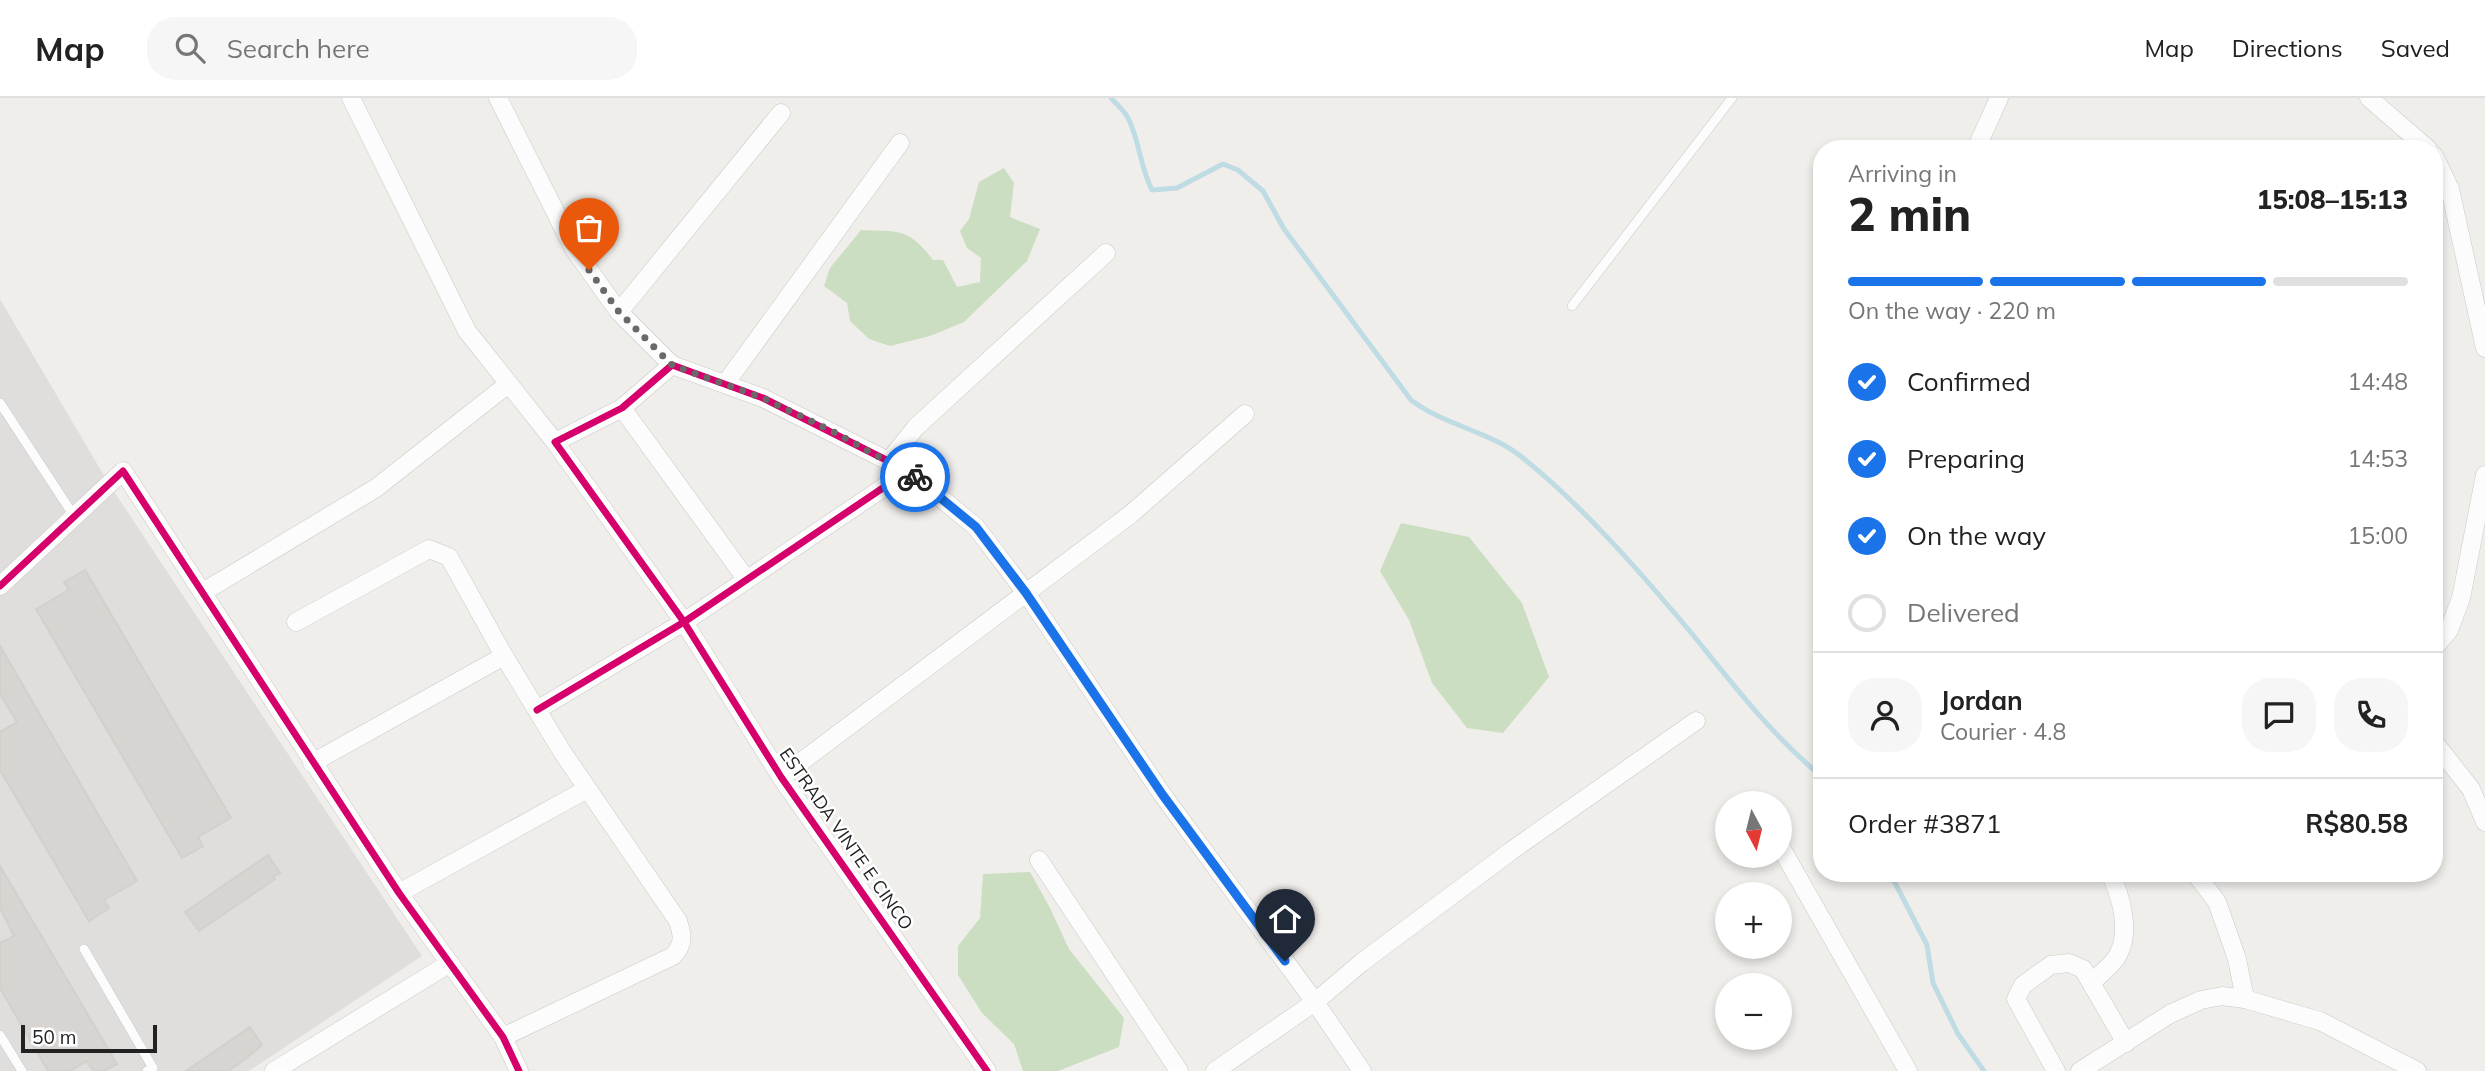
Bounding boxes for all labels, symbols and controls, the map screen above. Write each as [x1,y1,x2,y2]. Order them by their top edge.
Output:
search box [147,17,637,80]
text: Map [35,28,105,69]
icon: search [171,29,209,67]
text: Search here [227,32,370,65]
text: Map [2144,33,2194,63]
text: Directions [2232,33,2343,63]
text: Saved [2381,33,2450,63]
text: Arriving in [1848,159,1957,188]
text: 15:08–15:13 [2257,183,2408,216]
text: 2 min [1848,185,1971,243]
pin [559,198,619,270]
icon: bag [570,209,608,247]
text: On the way · 220 m [1848,296,2056,325]
icon: check [1848,363,1886,401]
text: Confirmed [1907,365,2031,398]
text: 14:48 [2348,367,2408,396]
icon: check [1848,440,1886,478]
courier [880,442,950,512]
text: Preparing [1907,442,2025,475]
text: 14:53 [2348,444,2408,473]
icon: bike [896,458,934,496]
icon: check [1848,517,1886,555]
text: On the way [1907,519,2046,552]
text: 15:00 [2348,521,2408,550]
text: Delivered [1907,596,2020,629]
button: person [1848,678,1922,752]
button: chat [2242,678,2316,752]
button: phone [2334,678,2408,752]
text: Jordan [1940,684,2023,717]
text: Courier · 4.8 [1940,717,2066,746]
street label: ESTRADA VINTE E CINCO [775,743,918,934]
north arrow [1715,791,1792,868]
map controls [1715,791,1792,1050]
text: Order #3871 [1848,807,2001,840]
text: R$80.58 [2305,807,2408,840]
button: + [1715,882,1792,959]
pin [1255,889,1315,961]
icon: home [1266,900,1304,938]
button: − [1715,973,1792,1050]
scale bar [21,1022,158,1054]
text: 50 m [32,1025,76,1049]

